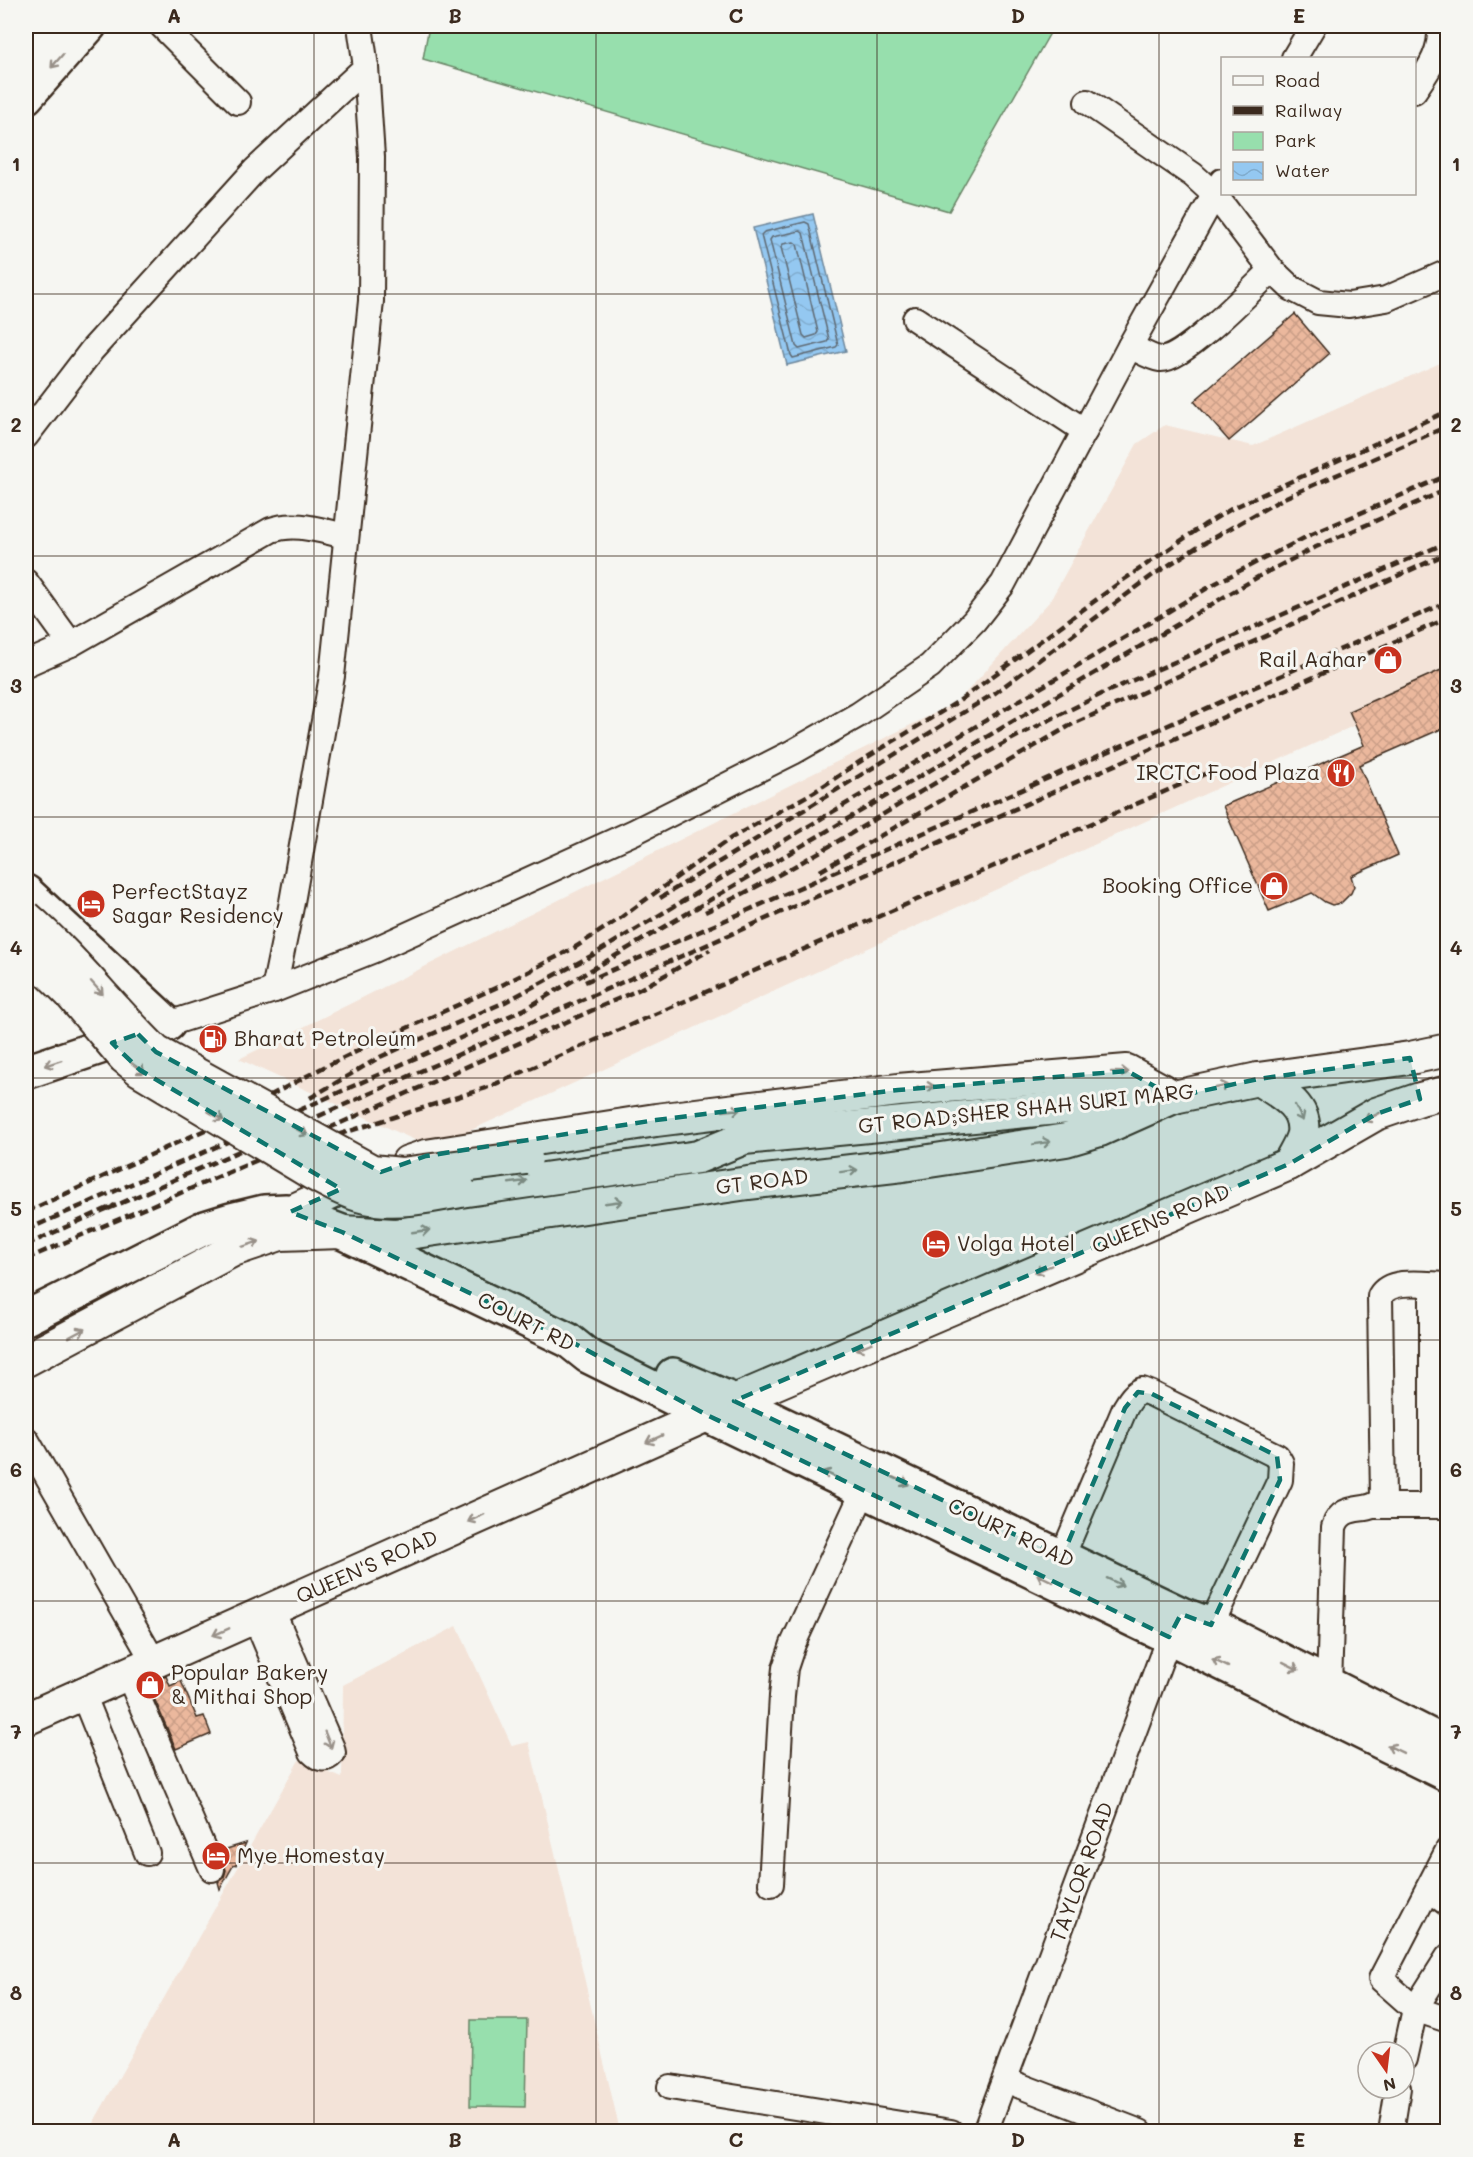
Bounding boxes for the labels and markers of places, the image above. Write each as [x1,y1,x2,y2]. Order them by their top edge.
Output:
shop icon: Rail Aahar [1372,644,1404,676]
place label: Rail Aahar [1259,645,1367,672]
restaurant icon: IRCTC Food Plaza [1325,757,1357,789]
place label: IRCTC Food Plaza [1136,758,1320,785]
shop icon: Booking Office [1258,870,1290,902]
place label: Booking Office [1102,871,1253,898]
place label: PerfectStayz Sagar Residency [112,877,284,928]
hotel icon: PerfectStayz Sagar Residency [75,888,107,920]
fuel station icon: Bharat Petroleum [197,1023,229,1055]
place label: Bharat Petroleum [234,1024,416,1051]
hotel icon: Volga Hotel [920,1228,952,1260]
place label: Volga Hotel [957,1229,1075,1256]
place label: Popular Bakery & Mithai Shop [171,1658,328,1709]
shop icon: Popular Bakery & Mithai Shop [134,1669,166,1701]
hotel icon: Mye Homestay [200,1840,232,1872]
place label: Mye Homestay [237,1841,385,1868]

